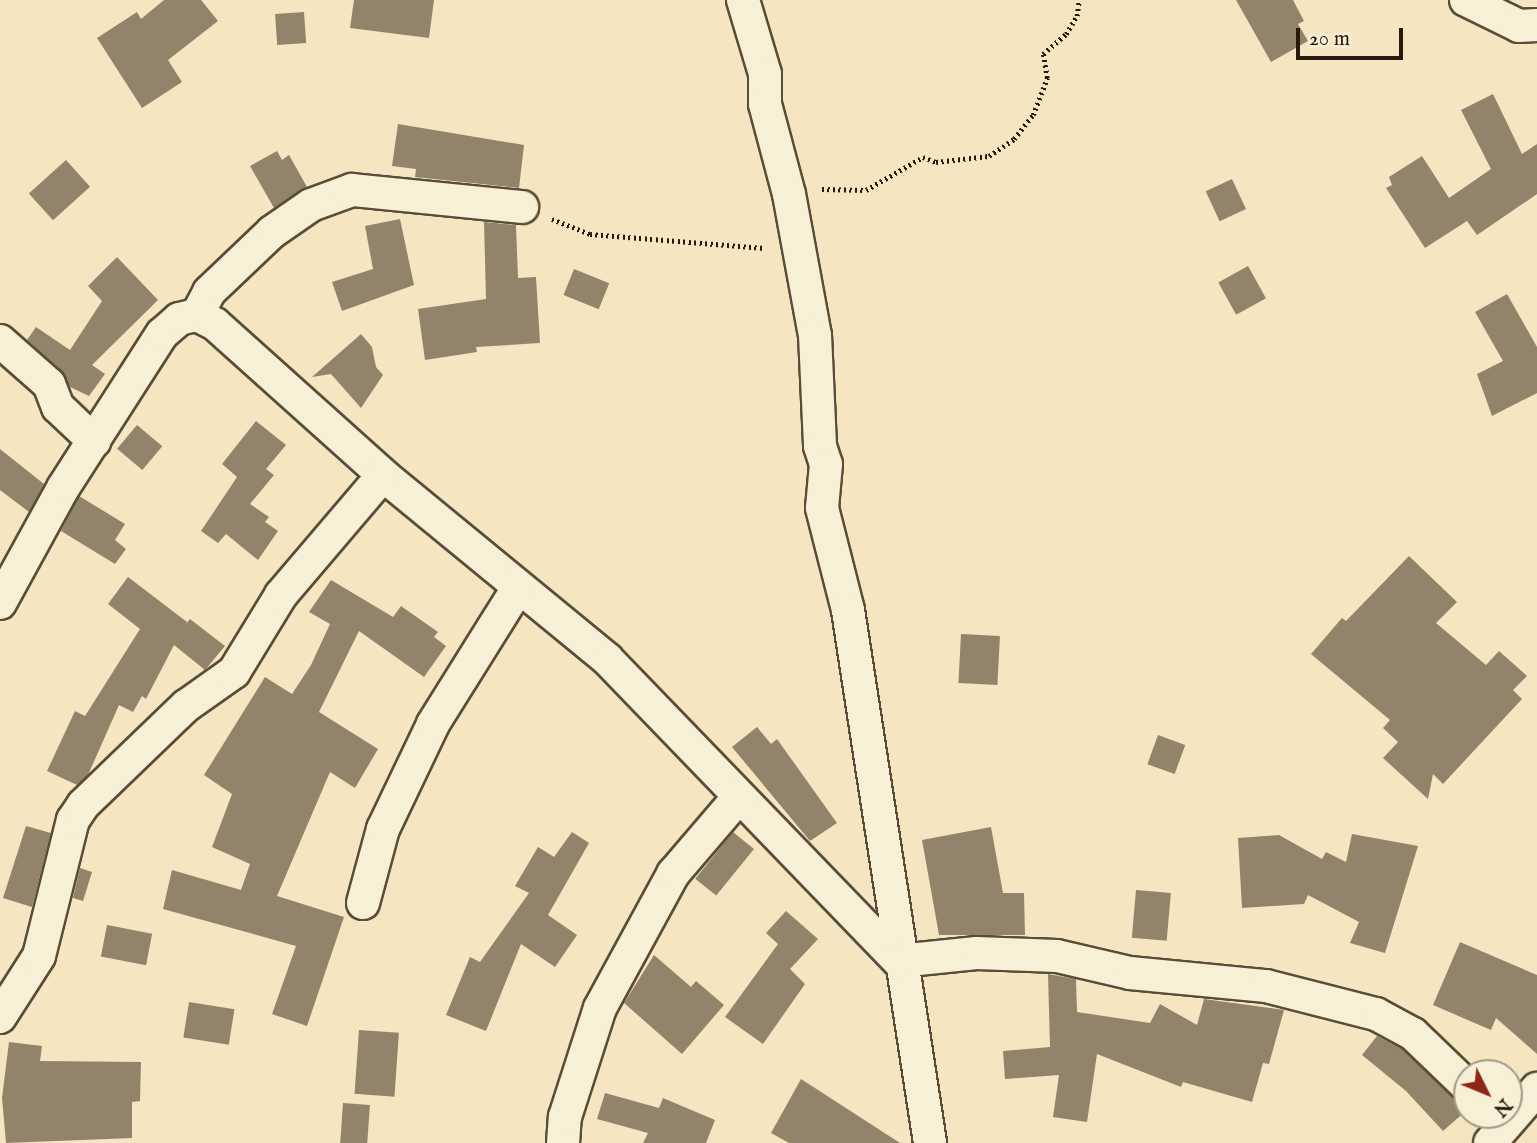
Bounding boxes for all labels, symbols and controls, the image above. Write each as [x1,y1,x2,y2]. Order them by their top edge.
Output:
scale bar [1299,14,1406,58]
text: 20 m [1309,26,1350,53]
north arrow [1453,1059,1523,1129]
text: N [1488,1093,1516,1121]

